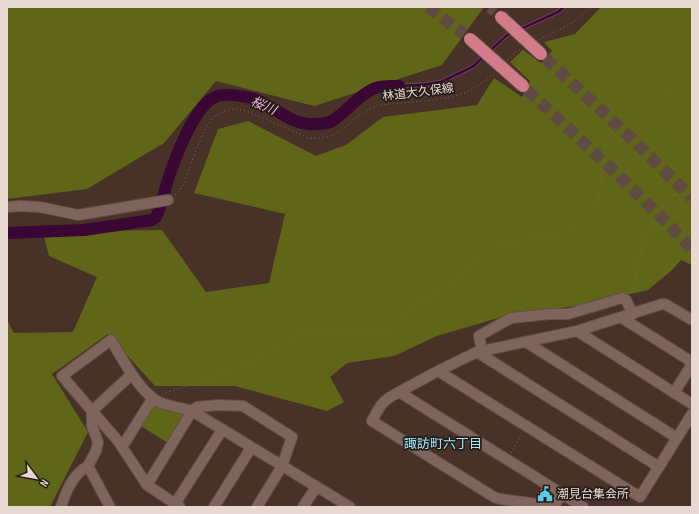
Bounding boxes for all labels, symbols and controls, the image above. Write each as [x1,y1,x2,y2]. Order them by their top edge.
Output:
street label: 林道大久保線 [381,81,455,104]
water label: 桜川 [248,93,281,119]
district label: 諏訪町六丁目 [404,436,482,452]
north arrow [16,458,56,498]
text: N [37,477,51,489]
public building icon: 潮見台集会所 [536,485,554,503]
place label: 潮見台集会所 [557,487,629,502]

